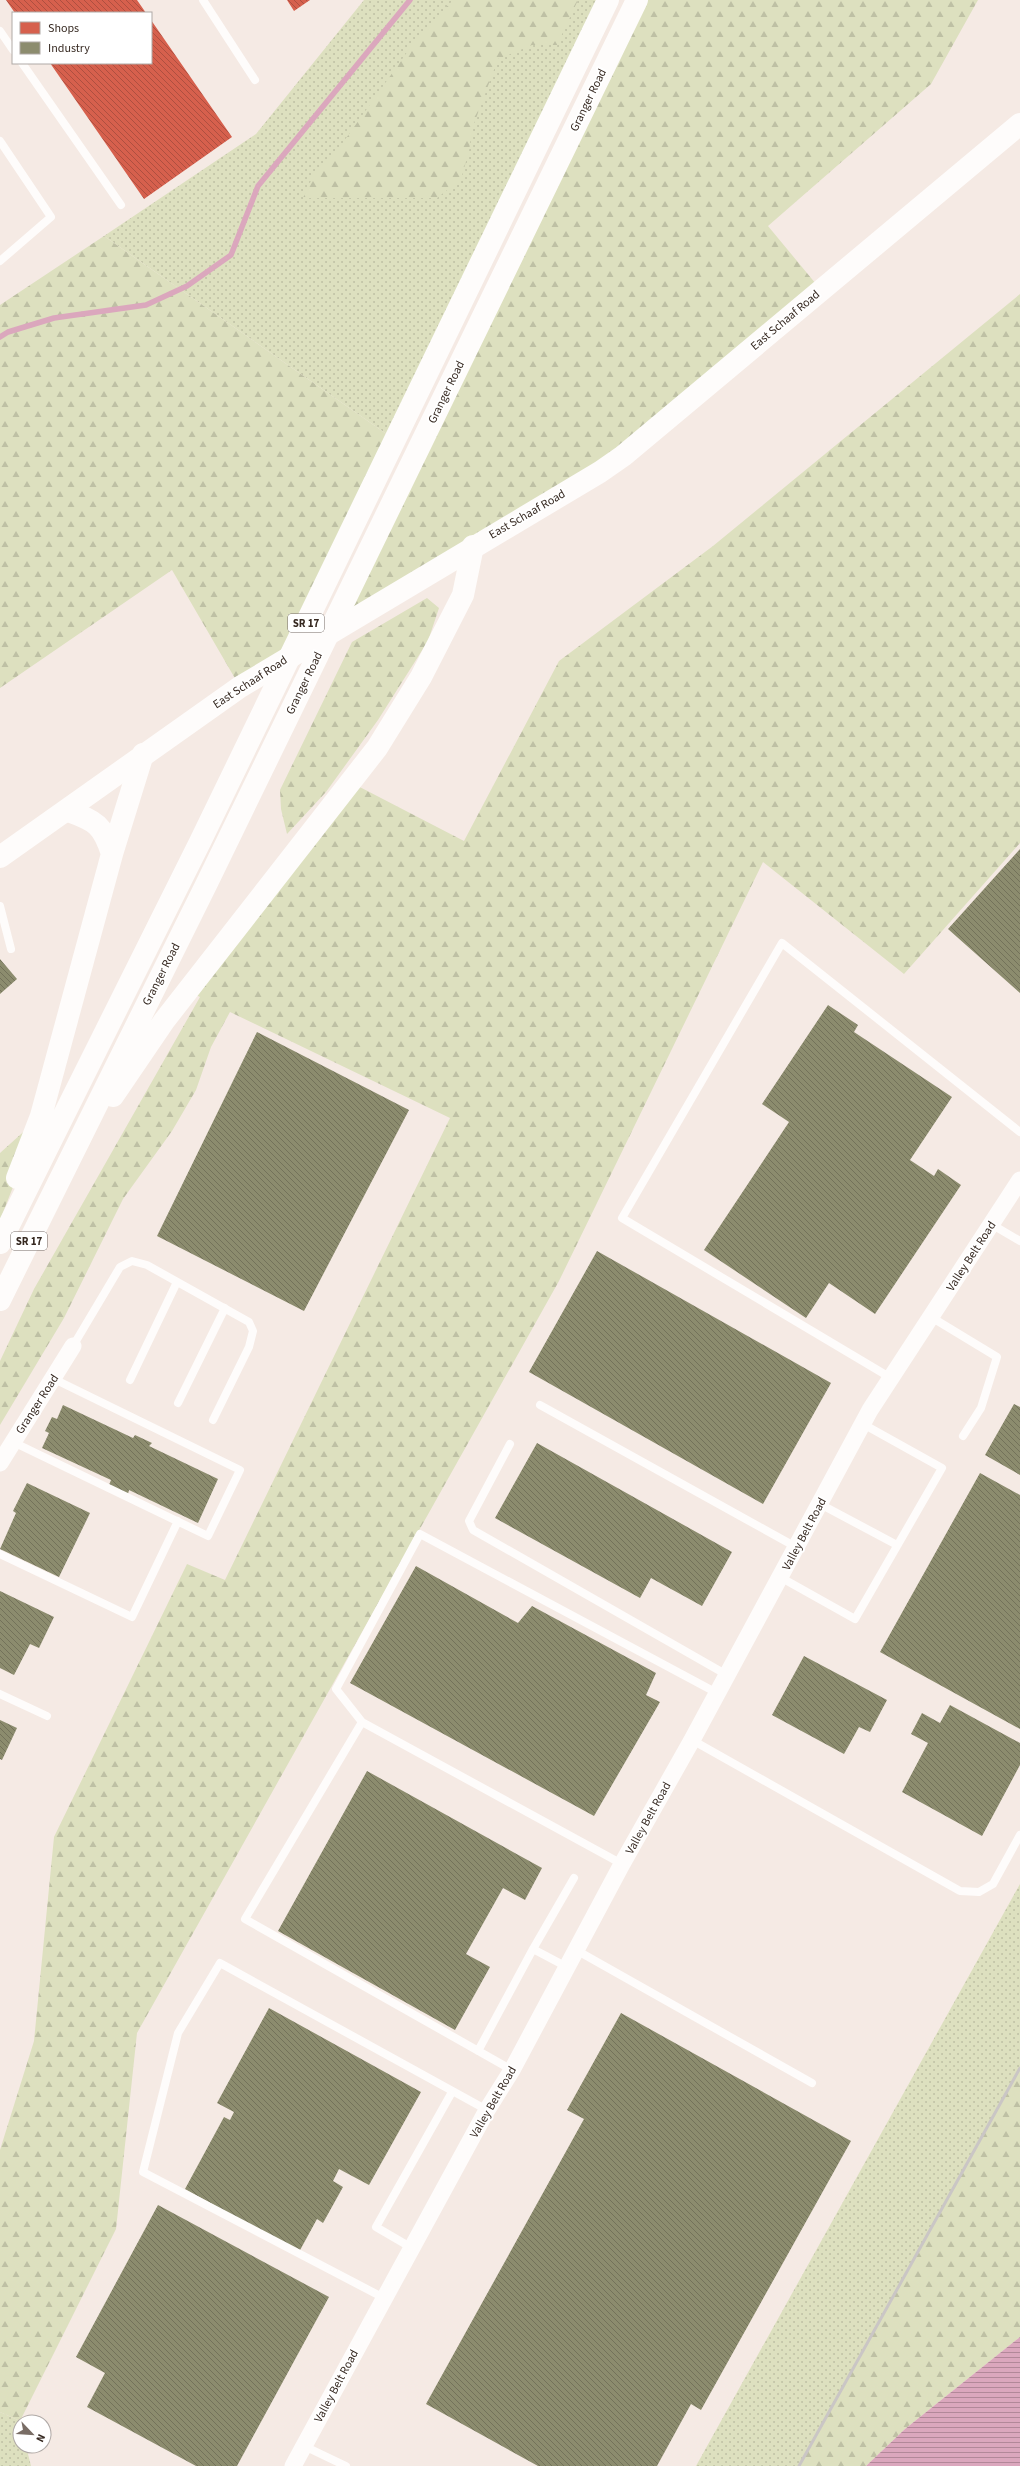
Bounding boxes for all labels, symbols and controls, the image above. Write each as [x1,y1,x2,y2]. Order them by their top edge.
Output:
legend [12,12,152,64]
text: Shops [48,20,79,37]
text: Industry [48,40,90,57]
street label: Granger Road [566,66,611,135]
street label: East Schaaf Road [747,286,824,354]
street label: Granger Road [424,358,469,427]
street label: East Schaaf Road [486,486,569,543]
road number: SR 17 [288,614,324,632]
street label: Granger Road [282,649,327,718]
street label: East Schaaf Road [210,652,291,713]
street label: Granger Road [138,940,184,1008]
street label: Valley Belt Road [942,1218,1000,1295]
road number: SR 17 [11,1232,47,1250]
street label: Granger Road [12,1371,63,1437]
street label: Valley Belt Road [778,1495,831,1574]
street label: Valley Belt Road [622,1779,675,1858]
street label: Valley Belt Road [466,2063,521,2141]
street label: Valley Belt Road [310,2347,363,2426]
north arrow [12,2414,52,2454]
text: N [32,2432,49,2445]

